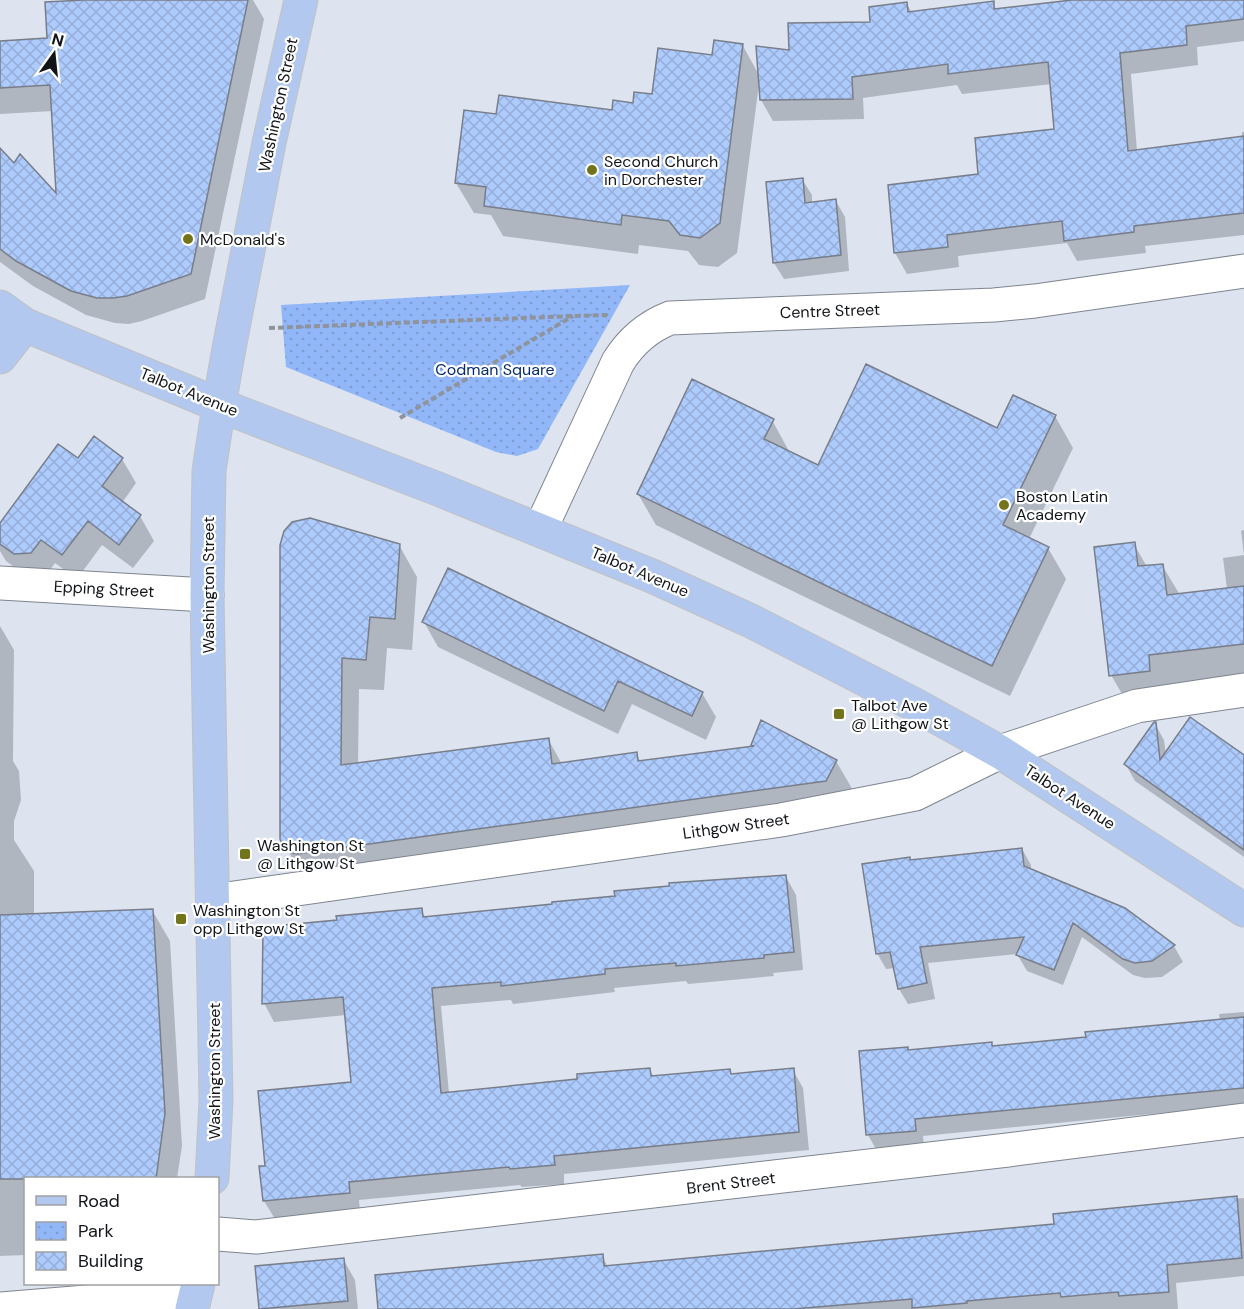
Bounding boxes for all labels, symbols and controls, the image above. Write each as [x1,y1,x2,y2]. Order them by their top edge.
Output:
north arrow [24,24,84,84]
text: N [49,28,66,52]
street label: Washington Street [253,36,303,174]
place label: Second Church in Dorchester [604,151,718,190]
marker: Second Church in Dorchester [585,163,599,177]
place label: McDonald's [200,229,285,250]
marker: McDonald's [181,232,195,246]
street label: Centre Street [780,299,880,323]
park label: Codman Square [435,359,555,380]
street label: Talbot Avenue [137,363,241,421]
place label: Boston Latin Academy [1016,486,1108,525]
marker: Boston Latin Academy [997,498,1011,512]
street label: Washington Street [198,517,219,653]
street label: Talbot Avenue [588,542,692,602]
street label: Epping Street [53,576,155,602]
place label: Talbot Ave @ Lithgow St [851,695,949,734]
marker: Talbot Ave @ Lithgow St [832,707,846,721]
street label: Talbot Avenue [1021,760,1119,834]
street label: Lithgow Street [681,808,791,844]
place label: Washington St @ Lithgow St [257,835,364,874]
marker: Washington St @ Lithgow St [238,847,252,861]
place label: Washington St opp Lithgow St [193,900,304,939]
marker: Washington St opp Lithgow St [174,912,188,926]
street label: Washington Street [204,1003,225,1139]
street label: Brent Street [685,1167,777,1199]
legend [24,1177,219,1285]
text: Road [78,1189,120,1213]
text: Park [78,1219,114,1243]
text: Building [78,1249,143,1273]

